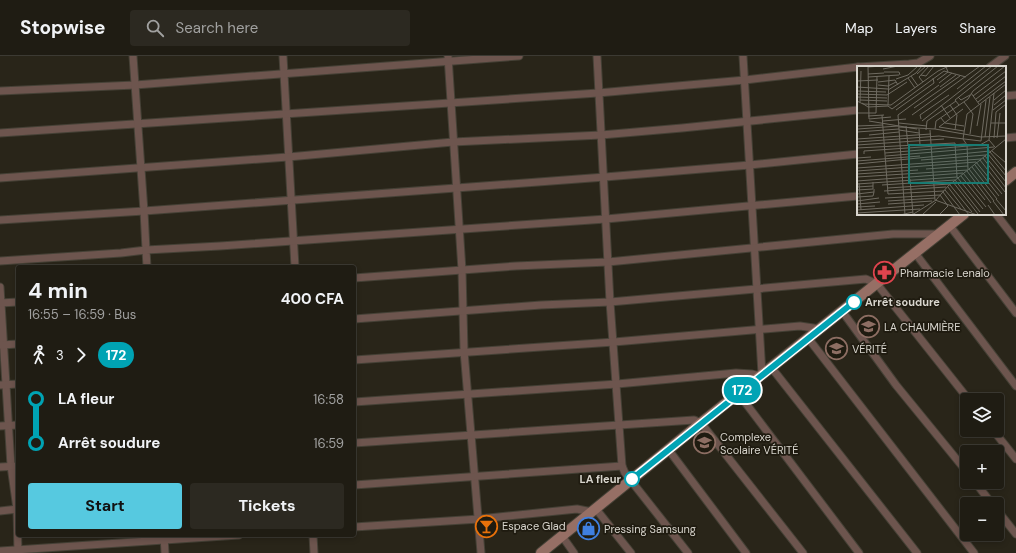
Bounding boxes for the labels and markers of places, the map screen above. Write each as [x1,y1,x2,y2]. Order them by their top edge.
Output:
pharmacy icon: Pharmacie Lenalo [871,260,897,286]
place label: Pharmacie Lenalo [900,266,990,280]
marker: Arrêt soudure [846,294,862,310]
place label: Arrêt soudure [865,295,940,309]
school or university icon: LA CHAUMIÈRE [856,314,882,340]
place label: LA CHAUMIÈRE [884,320,960,334]
school or university icon: VÉRITÉ [823,336,849,362]
place label: VÉRITÉ [852,342,887,356]
school or university icon: Complexe Scolaire VÉRITÉ [691,430,717,456]
place label: Complexe Scolaire VÉRITÉ [720,430,798,457]
marker: LA fleur [624,471,640,487]
place label: LA fleur [580,472,622,486]
bar icon: Espace Glad [473,513,499,539]
shop icon: Pressing Samsung [575,516,601,542]
place label: Espace Glad [502,519,566,533]
place label: Pressing Samsung [604,522,696,536]

